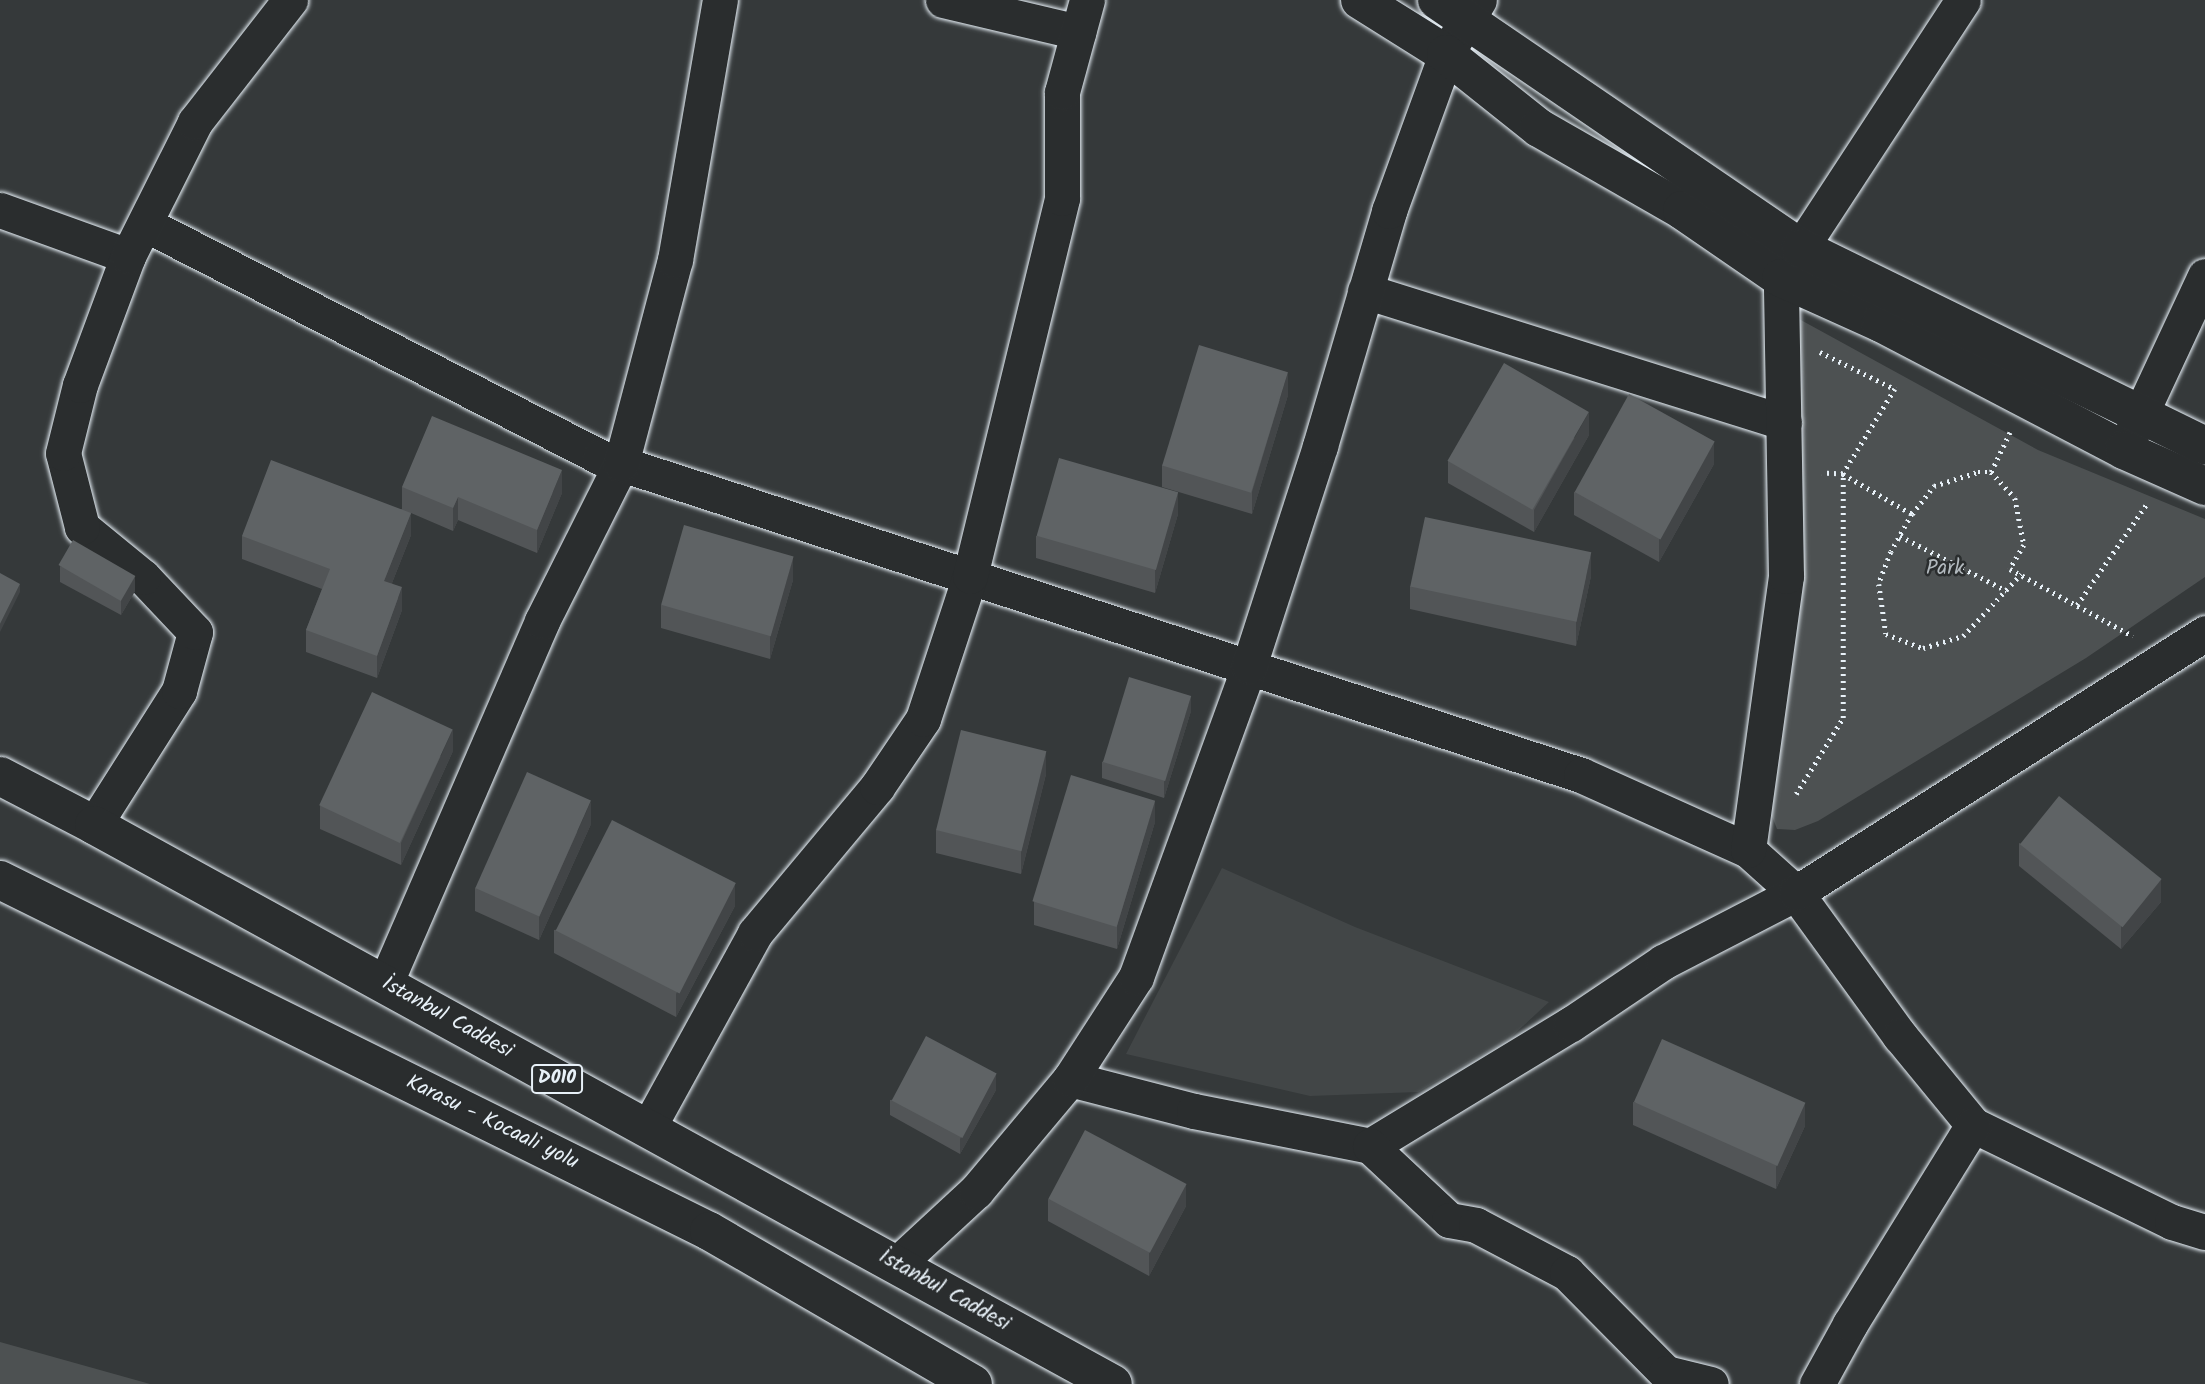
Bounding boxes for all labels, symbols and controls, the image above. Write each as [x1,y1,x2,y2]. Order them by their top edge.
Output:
park label: Park [1926,556,1964,582]
street label: İstanbul Caddesi [377,972,517,1064]
road number: D010 [531,1064,583,1094]
street label: Karasu - Kocaali yolu [402,1070,582,1176]
street label: İstanbul Caddesi [874,1245,1014,1337]

